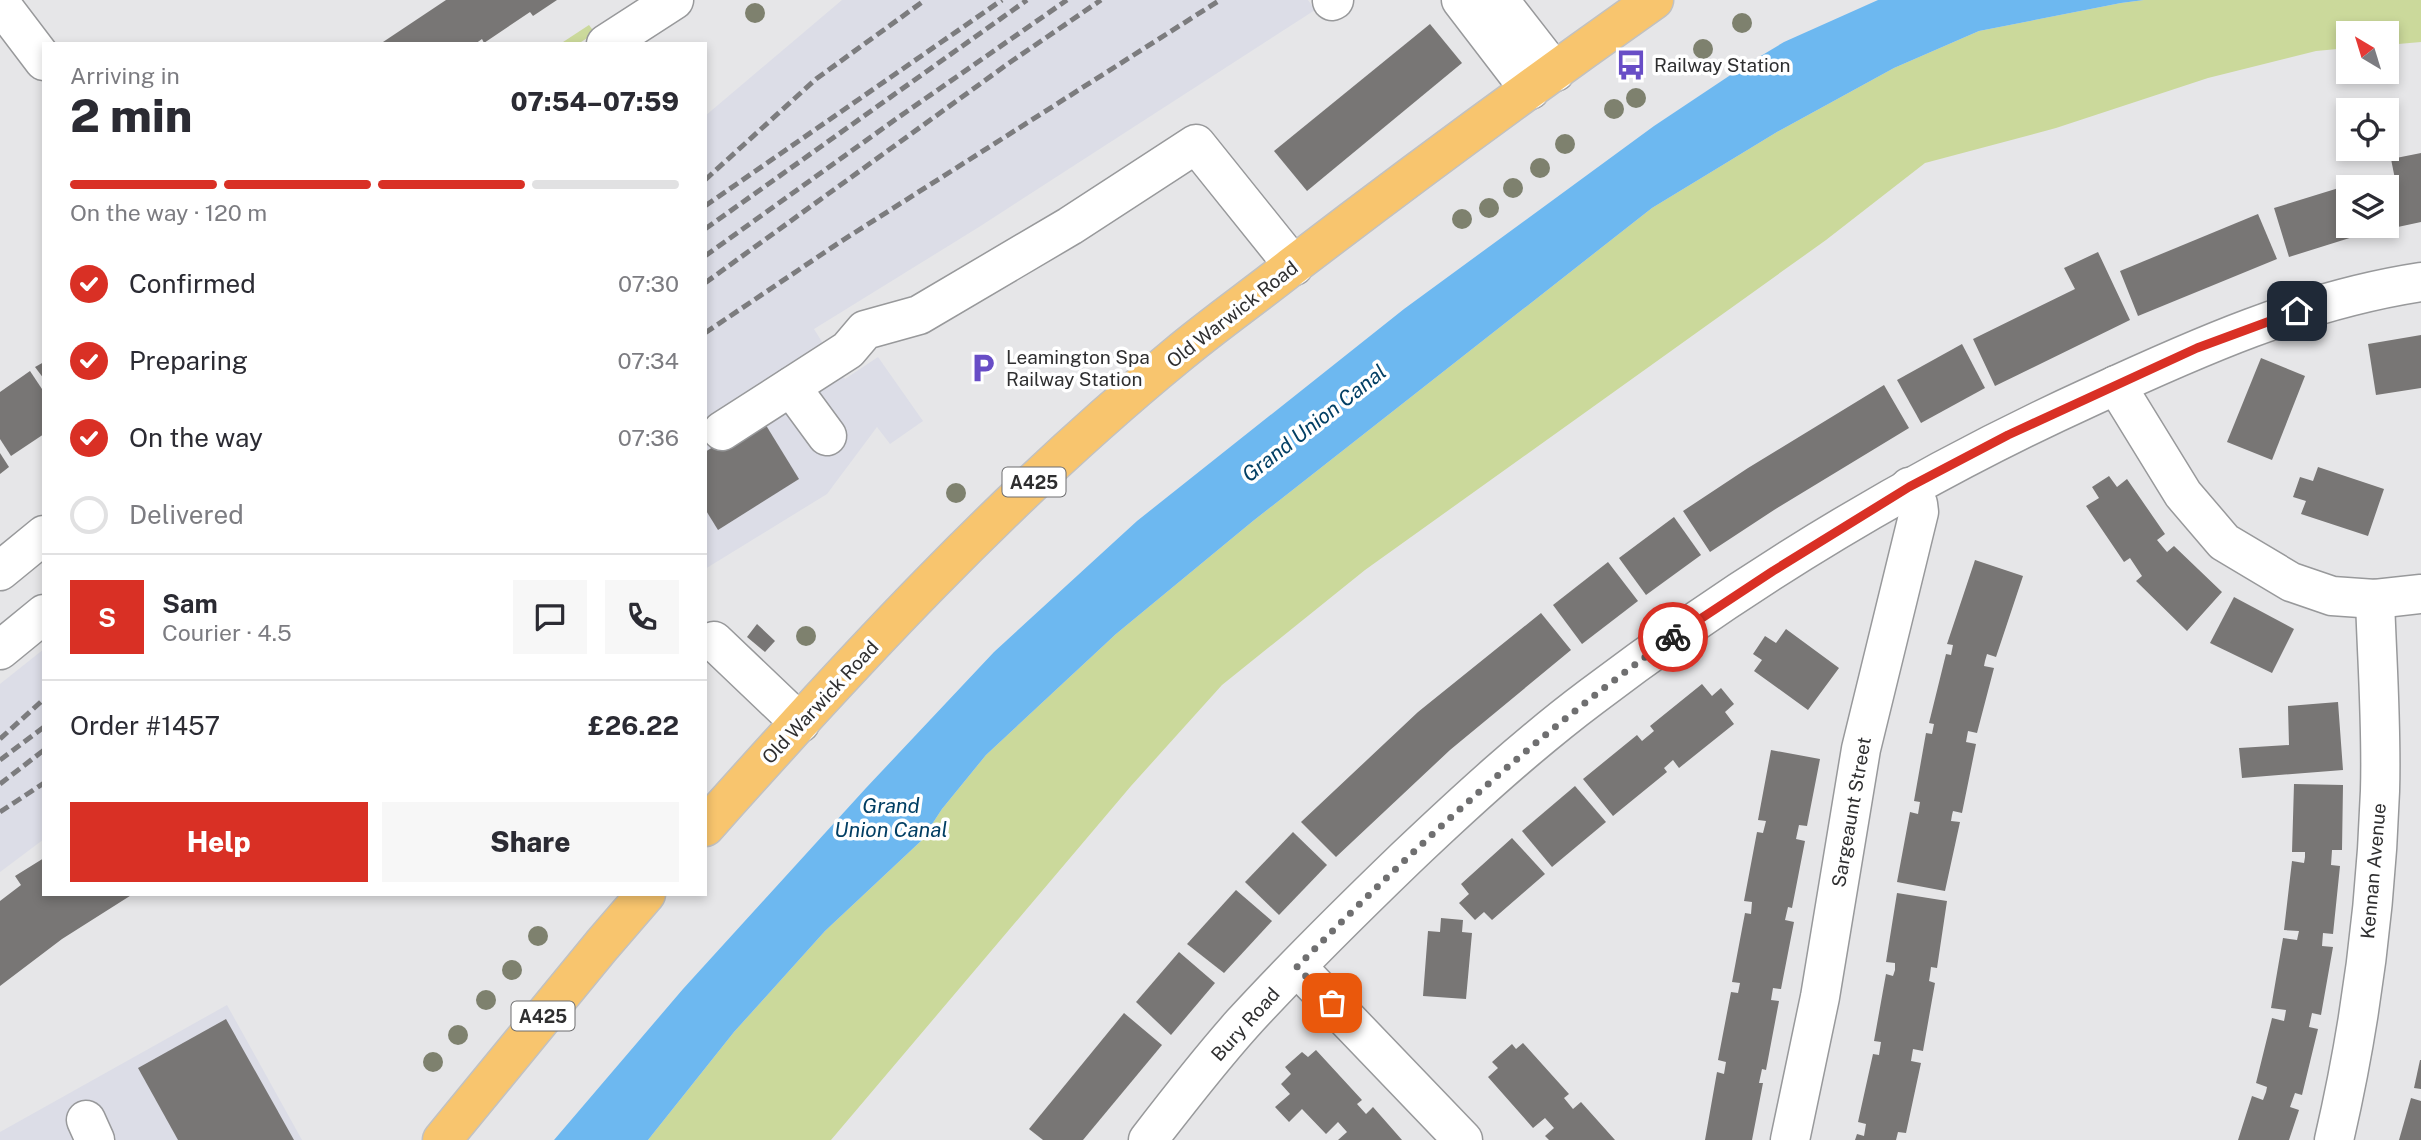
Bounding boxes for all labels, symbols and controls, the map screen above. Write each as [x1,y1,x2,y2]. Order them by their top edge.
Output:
north arrow [2336,21,2399,84]
map controls [2336,21,2399,238]
bus stop icon: Railway Station [1614,48,1648,82]
place label: Railway Station [1654,54,1790,76]
text: Arriving in [70,62,180,89]
text: 07:54–07:59 [511,86,679,117]
text: 2 min [70,88,192,142]
button: locate [2336,98,2399,161]
button: layers [2336,175,2399,238]
text: On the way · 120 m [70,199,267,226]
street label: Old Warwick Road [1162,256,1302,372]
icon: check [70,265,108,303]
text: Confirmed [129,268,256,299]
text: 07:30 [618,270,679,297]
pin [2267,281,2327,341]
icon: home [2278,292,2316,330]
icon: check [70,342,108,380]
text: Preparing [129,345,248,376]
place label: Leamington Spa Railway Station [1006,346,1150,390]
text: 07:34 [617,347,679,374]
parking icon: Leamington Spa Railway Station [966,351,1000,385]
water label: Grand Union Canal [1237,359,1391,487]
icon: check [70,419,108,457]
text: On the way [129,422,263,453]
text: 07:36 [618,424,679,451]
road number: A425 [1002,468,1066,496]
text: Delivered [129,499,244,530]
button: chat [513,580,587,654]
button: phone [605,580,679,654]
text: Sam [162,588,218,619]
text: S [98,602,116,633]
courier [1638,602,1708,672]
icon: bike [1654,618,1692,656]
text: Courier · 4.5 [162,619,292,646]
street label: Old Warwick Road [757,636,883,768]
text: Order #1457 [70,710,220,741]
text: £26.22 [588,710,679,741]
street label: Sargeaunt Street [1827,735,1875,889]
water label: Grand Union Canal [834,793,948,842]
button: Help [70,802,368,882]
button: Share [382,802,679,882]
street label: Kennan Avenue [2356,802,2390,940]
pin [1302,973,1362,1033]
street label: Bury Road [1206,983,1284,1065]
icon: bag [1313,984,1351,1022]
road number: A425 [512,1001,574,1030]

